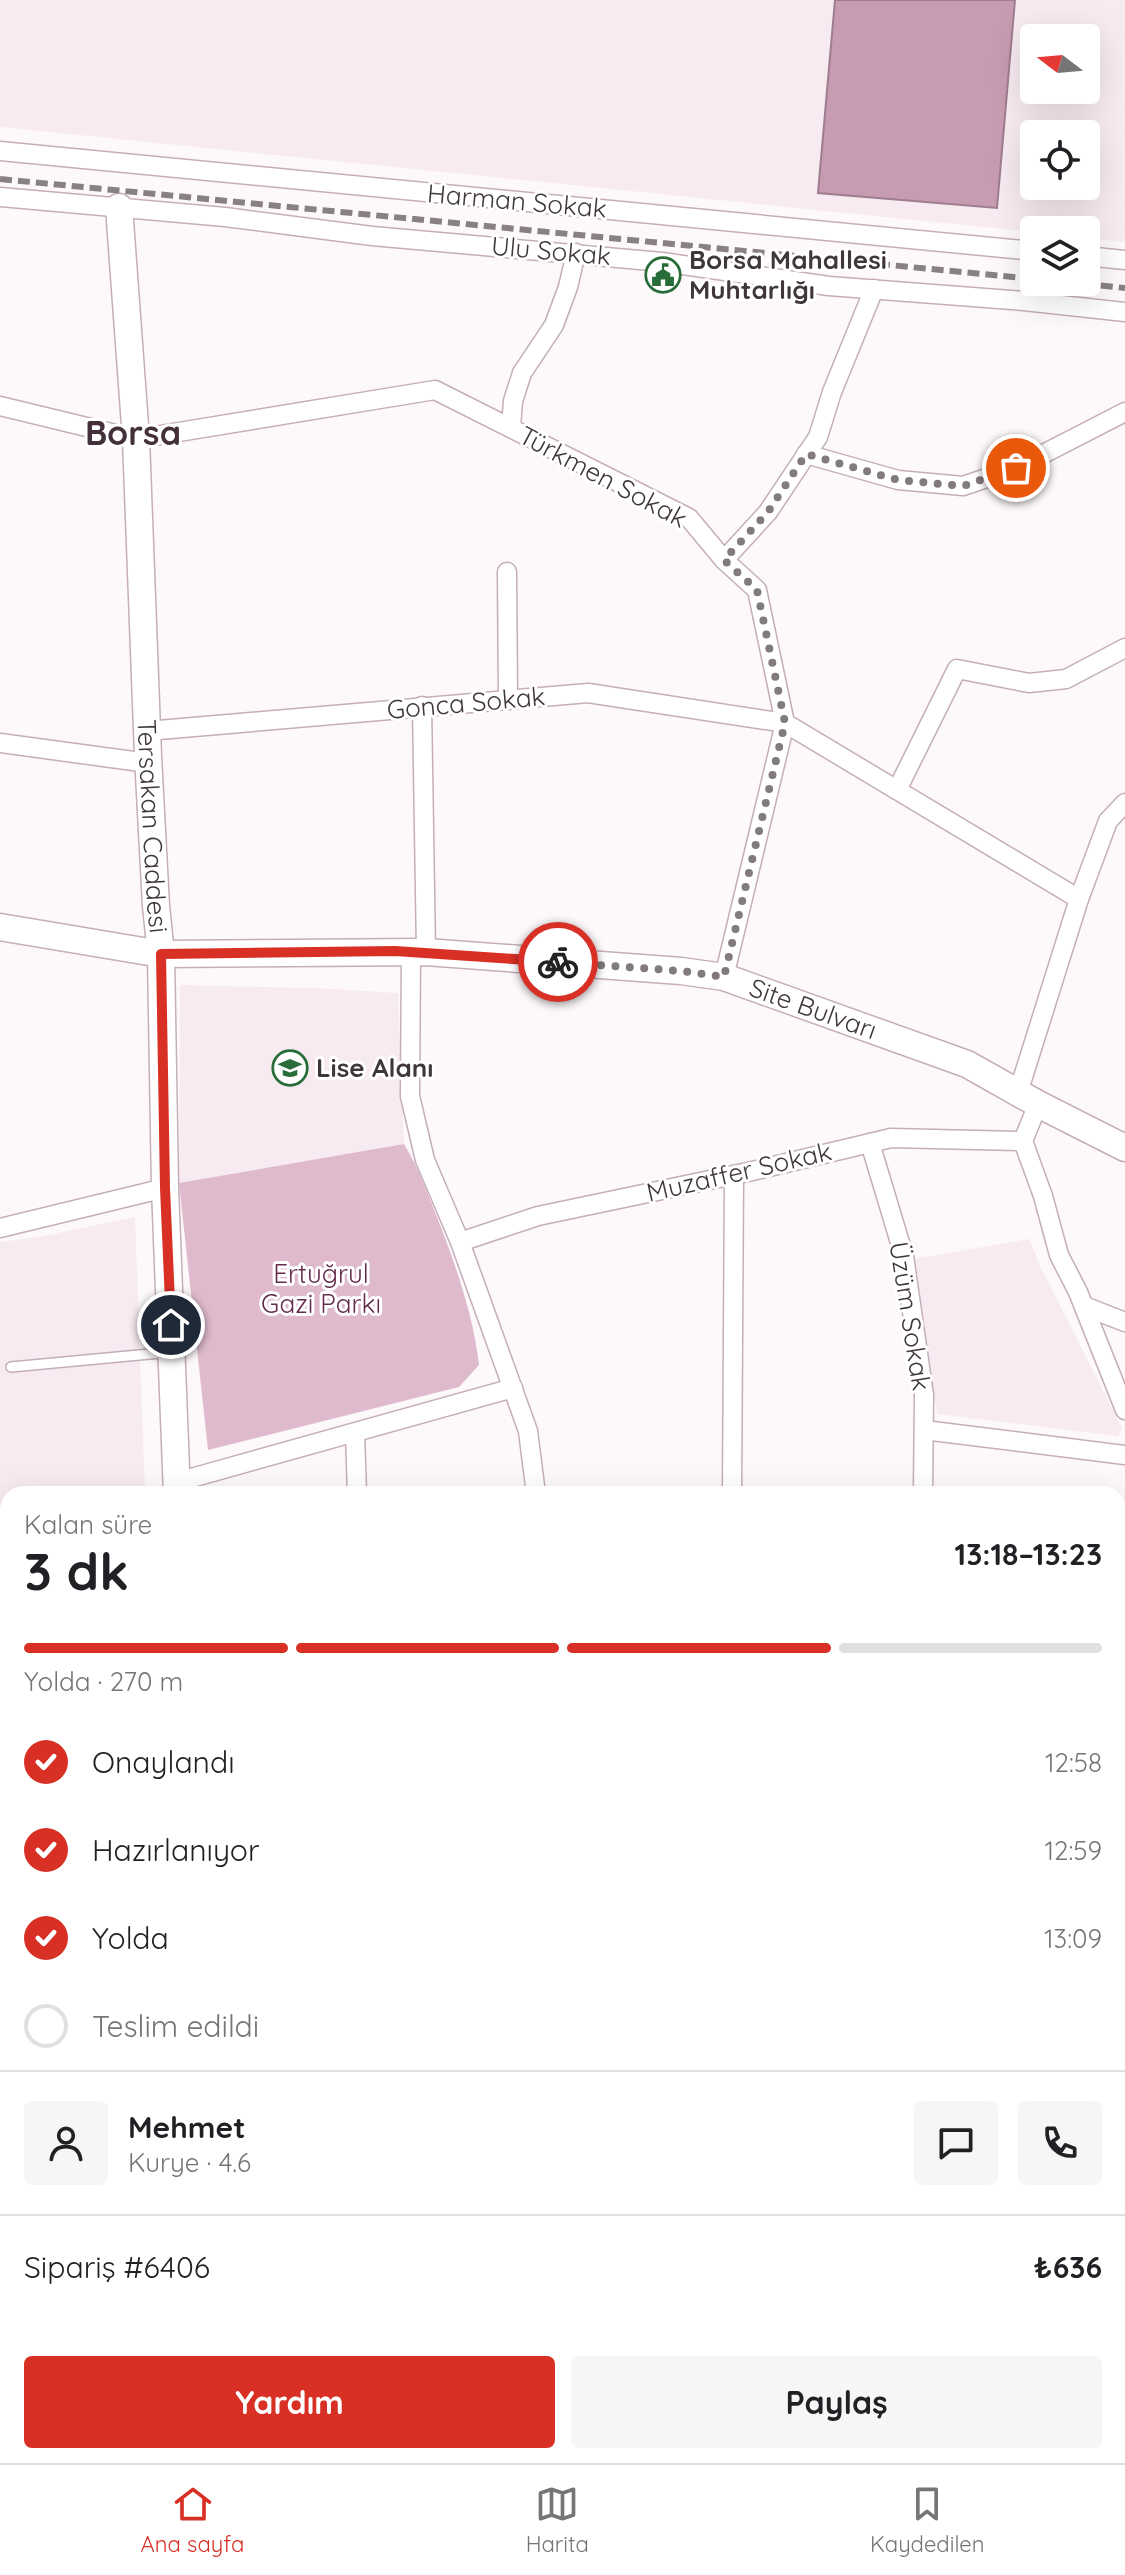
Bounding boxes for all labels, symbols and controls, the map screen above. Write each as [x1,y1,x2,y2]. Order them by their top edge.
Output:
north arrow [1020,24,1100,104]
map controls [1020,24,1100,296]
button: locate [1020,120,1100,200]
street label: Harman Sokak [426,176,608,225]
button: layers [1020,216,1100,296]
street label: Ulu Sokak [490,229,612,272]
place label: Borsa Mahallesi Muhtarlığı [689,243,887,306]
public building icon: Borsa Mahallesi Muhtarlığı [644,256,682,294]
district label: Borsa [85,411,181,454]
street label: Türkmen Sokak [514,418,693,535]
pin [982,434,1050,502]
icon: bag [994,446,1038,490]
street label: Gonca Sokak [385,679,547,726]
street label: Tersakan Caddesi [131,719,176,934]
courier [518,922,598,1002]
icon: bike [536,940,580,984]
street label: Site Bulvarı [745,970,881,1046]
school or university icon: Lise Alanı [271,1049,309,1087]
place label: Lise Alanı [316,1051,434,1084]
street label: Muzaffer Sokak [643,1134,835,1209]
street label: Üzüm Sokak [882,1239,939,1393]
park label: Ertuğrul Gazi Parkı [261,1257,381,1320]
pin [137,1291,205,1359]
icon: home [149,1303,193,1347]
text: Kalan süre [24,1508,152,1541]
text: 13:18–13:23 [954,1535,1102,1573]
text: 3 dk [24,1538,129,1603]
text: Yolda · 270 m [24,1665,183,1698]
icon: check [24,1740,68,1784]
text: Onaylandı [92,1743,235,1781]
text: 12:58 [1045,1746,1102,1779]
icon: check [24,1828,68,1872]
text: Hazırlanıyor [92,1831,260,1869]
text: 12:59 [1044,1834,1102,1867]
icon: check [24,1916,68,1960]
text: Yolda [92,1919,169,1957]
text: 13:09 [1044,1922,1102,1955]
text: Teslim edildi [92,2007,259,2045]
button: person [24,2101,108,2185]
button: chat [914,2101,998,2185]
button: phone [1018,2101,1102,2185]
text: Mehmet [128,2108,245,2146]
text: Kurye · 4.6 [128,2146,251,2179]
text: Sipariş #6406 [24,2248,210,2286]
text: ₺636 [1034,2248,1102,2286]
button: Yardım [24,2356,555,2448]
button: Paylaş [571,2356,1102,2448]
tab: Ana sayfa [141,2482,244,2558]
tab: Harita [526,2482,589,2558]
tab: Kaydedilen [870,2482,984,2558]

